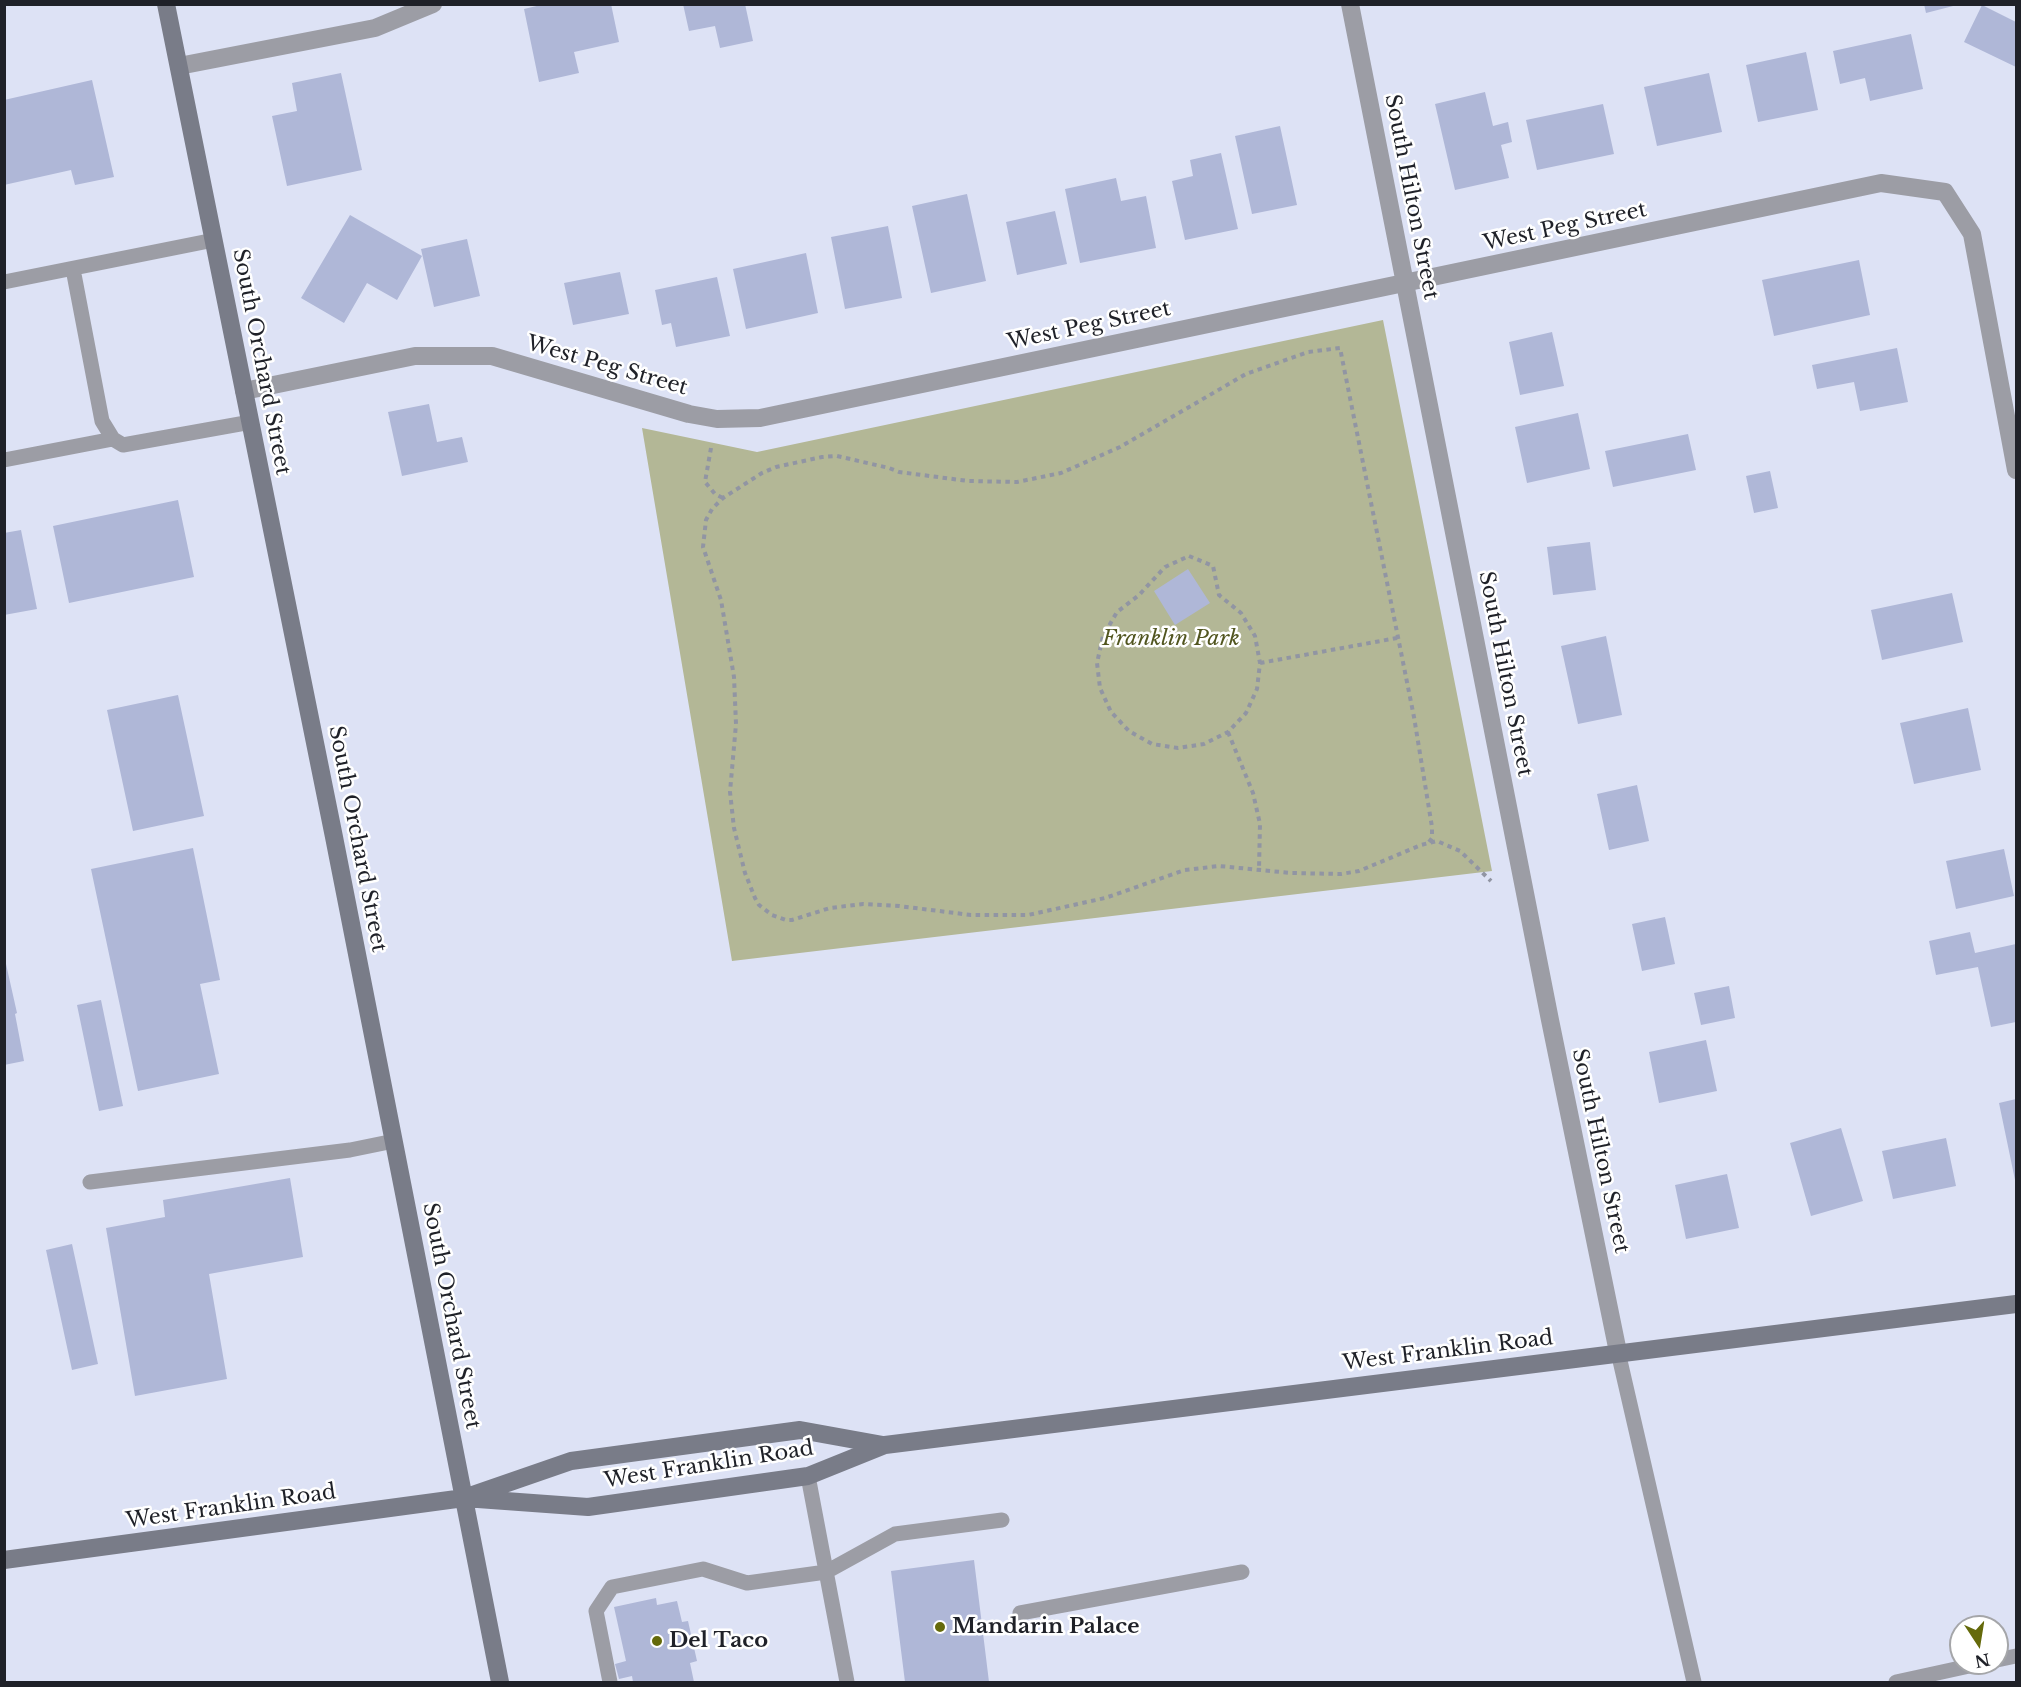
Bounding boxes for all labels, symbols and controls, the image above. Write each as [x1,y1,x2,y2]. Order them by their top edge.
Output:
street label: South Hilton Street [1379,92,1443,302]
street label: West Peg Street [1481,197,1649,257]
street label: South Orchard Street [227,247,295,477]
street label: West Peg Street [1005,296,1173,356]
street label: West Peg Street [524,331,690,401]
street label: South Hilton Street [1473,569,1537,779]
park label: Franklin Park [1102,626,1240,652]
street label: South Orchard Street [323,724,391,954]
street label: South Hilton Street [1566,1046,1634,1256]
street label: South Orchard Street [417,1201,485,1431]
street label: West Franklin Road [1341,1326,1555,1376]
street label: West Franklin Road [602,1436,816,1494]
street label: West Franklin Road [124,1480,338,1534]
place label: Mandarin Palace [952,1614,1139,1640]
north arrow [1949,1615,2009,1675]
marker: Mandarin Palace [933,1620,947,1634]
place label: Del Taco [669,1628,768,1654]
marker: Del Taco [650,1634,664,1648]
text: N [1973,1649,1992,1672]

